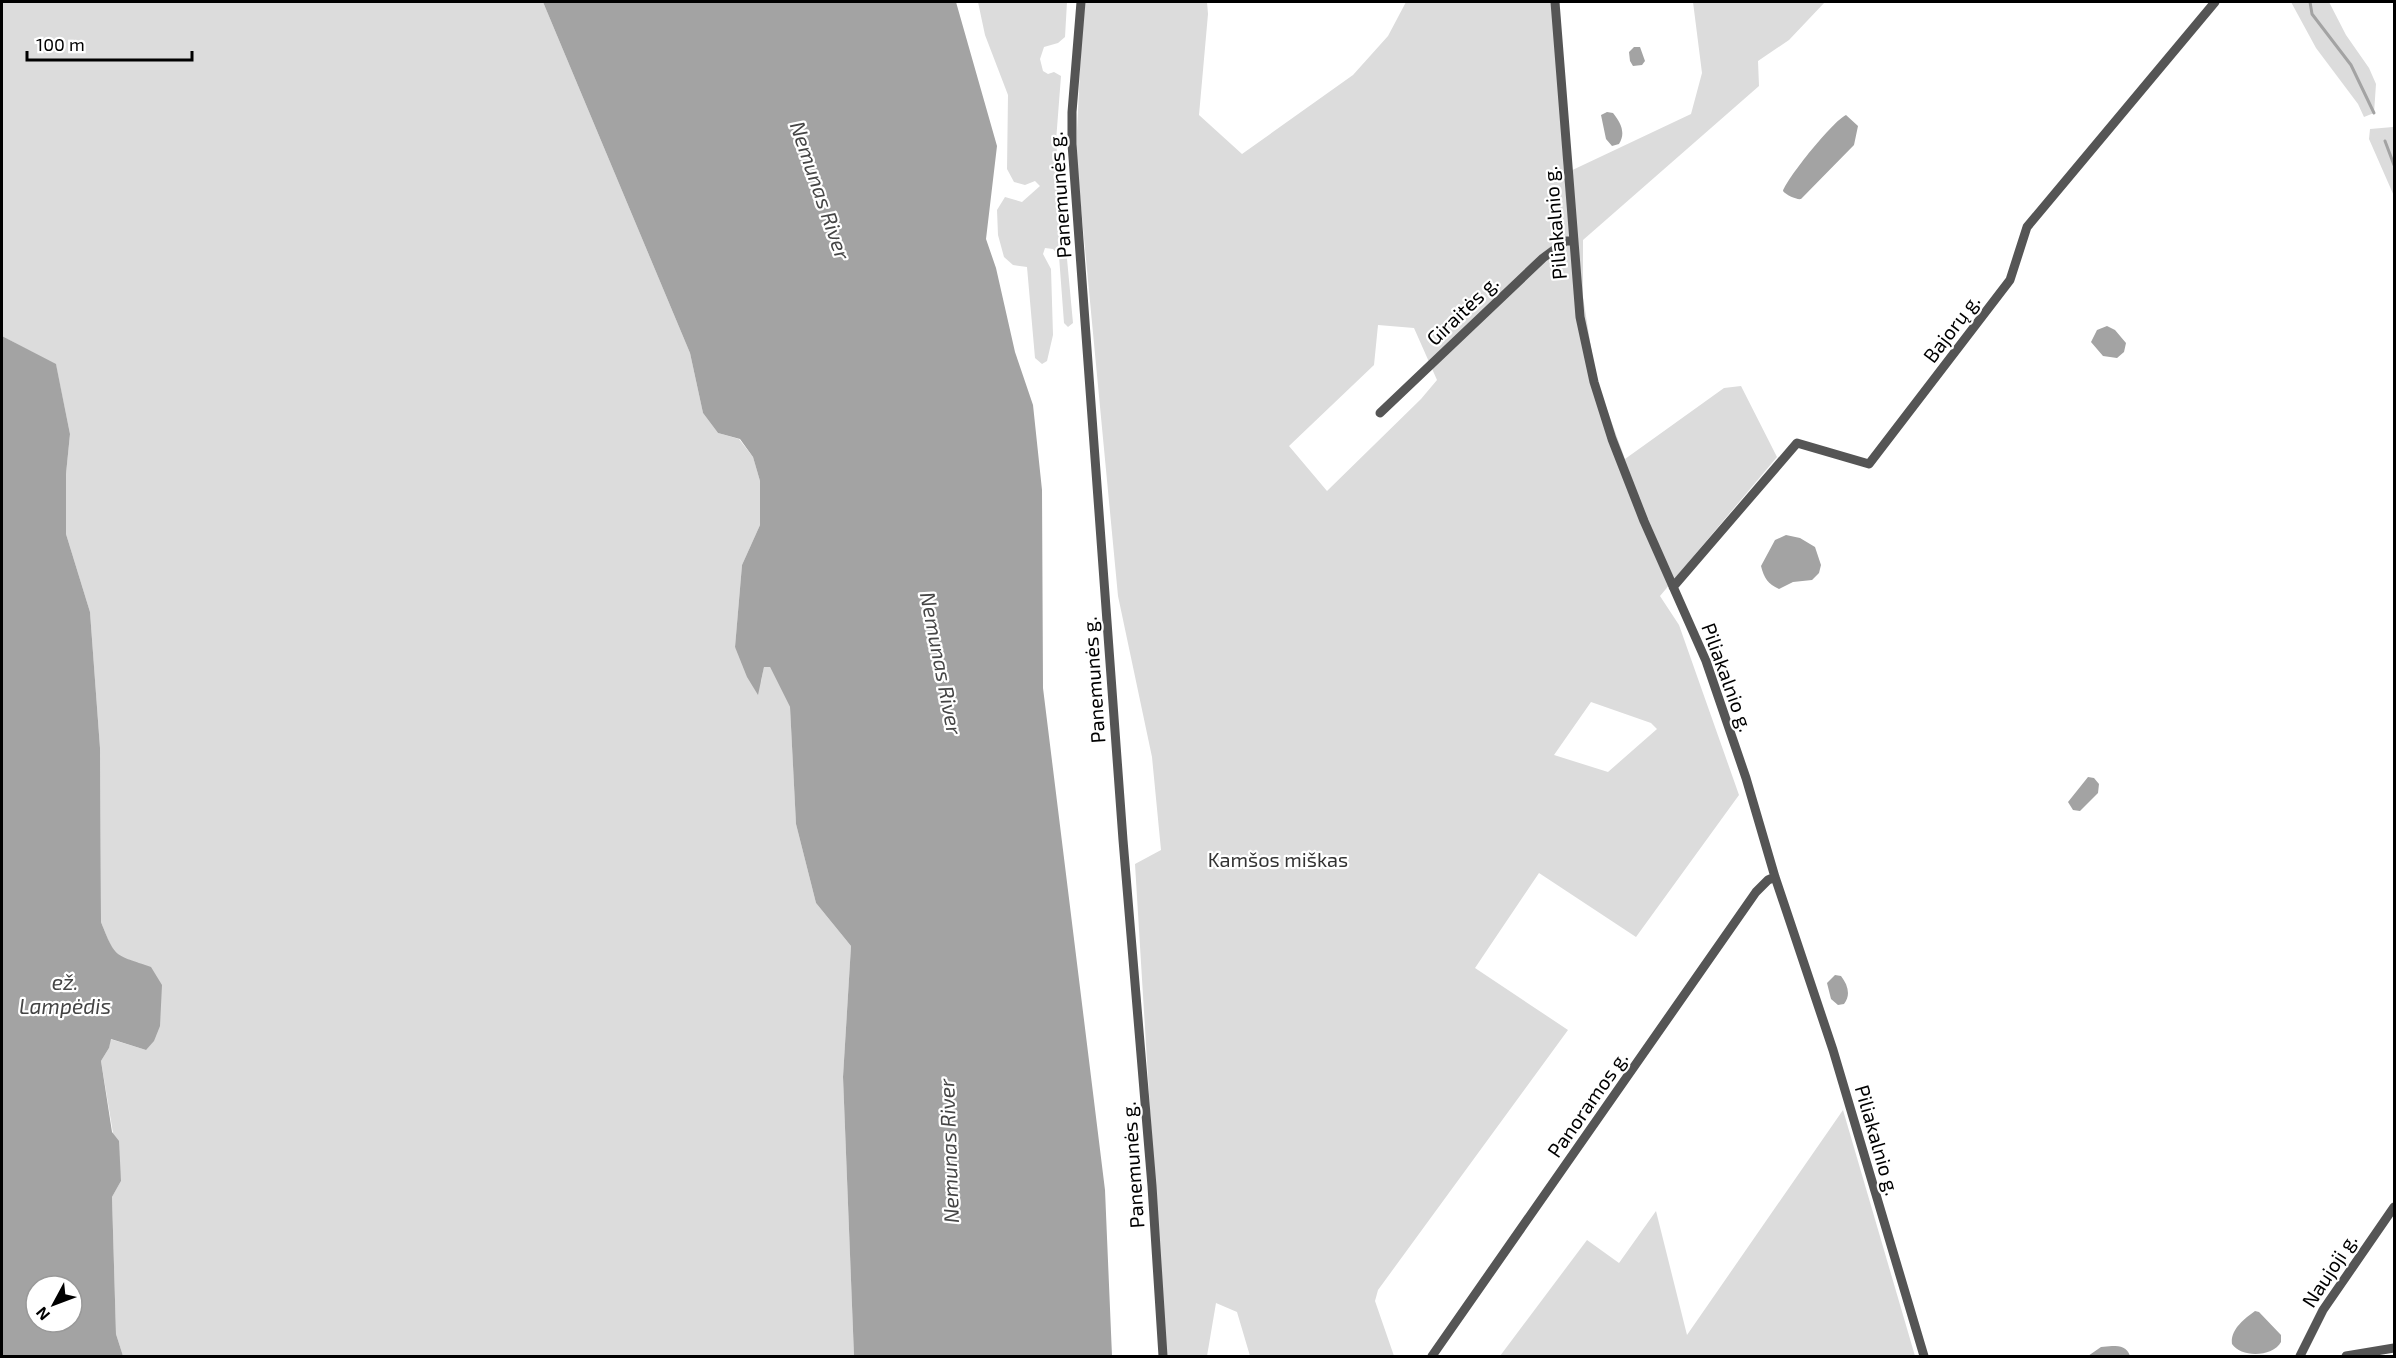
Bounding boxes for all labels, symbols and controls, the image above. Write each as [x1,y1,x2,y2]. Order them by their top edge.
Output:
scale bar [27,24,192,62]
text: 100 m [36,33,85,55]
water label: Nemunas River [786,118,857,263]
street label: Panemunės g. [1043,131,1075,259]
street label: Piliakalnio g. [1537,165,1571,281]
street label: Giraitės g. [1421,270,1503,350]
street label: Bajorų g. [1918,289,1984,367]
water label: Nemunas River [916,590,968,737]
street label: Panemunės g. [1077,616,1109,744]
street label: Piliakalnio g. [1697,619,1759,735]
park label: Kamšos miškas [1208,847,1348,871]
water label: ež. Lampėdis [19,969,111,1018]
street label: Panoramos g. [1542,1046,1632,1162]
water label: Nemunas River [933,1078,963,1224]
street label: Piliakalnio g. [1851,1082,1905,1198]
street label: Panemunės g. [1116,1101,1148,1229]
street label: Naujoji g. [2296,1229,2362,1311]
north arrow [24,1274,84,1334]
text: N [31,1304,53,1325]

